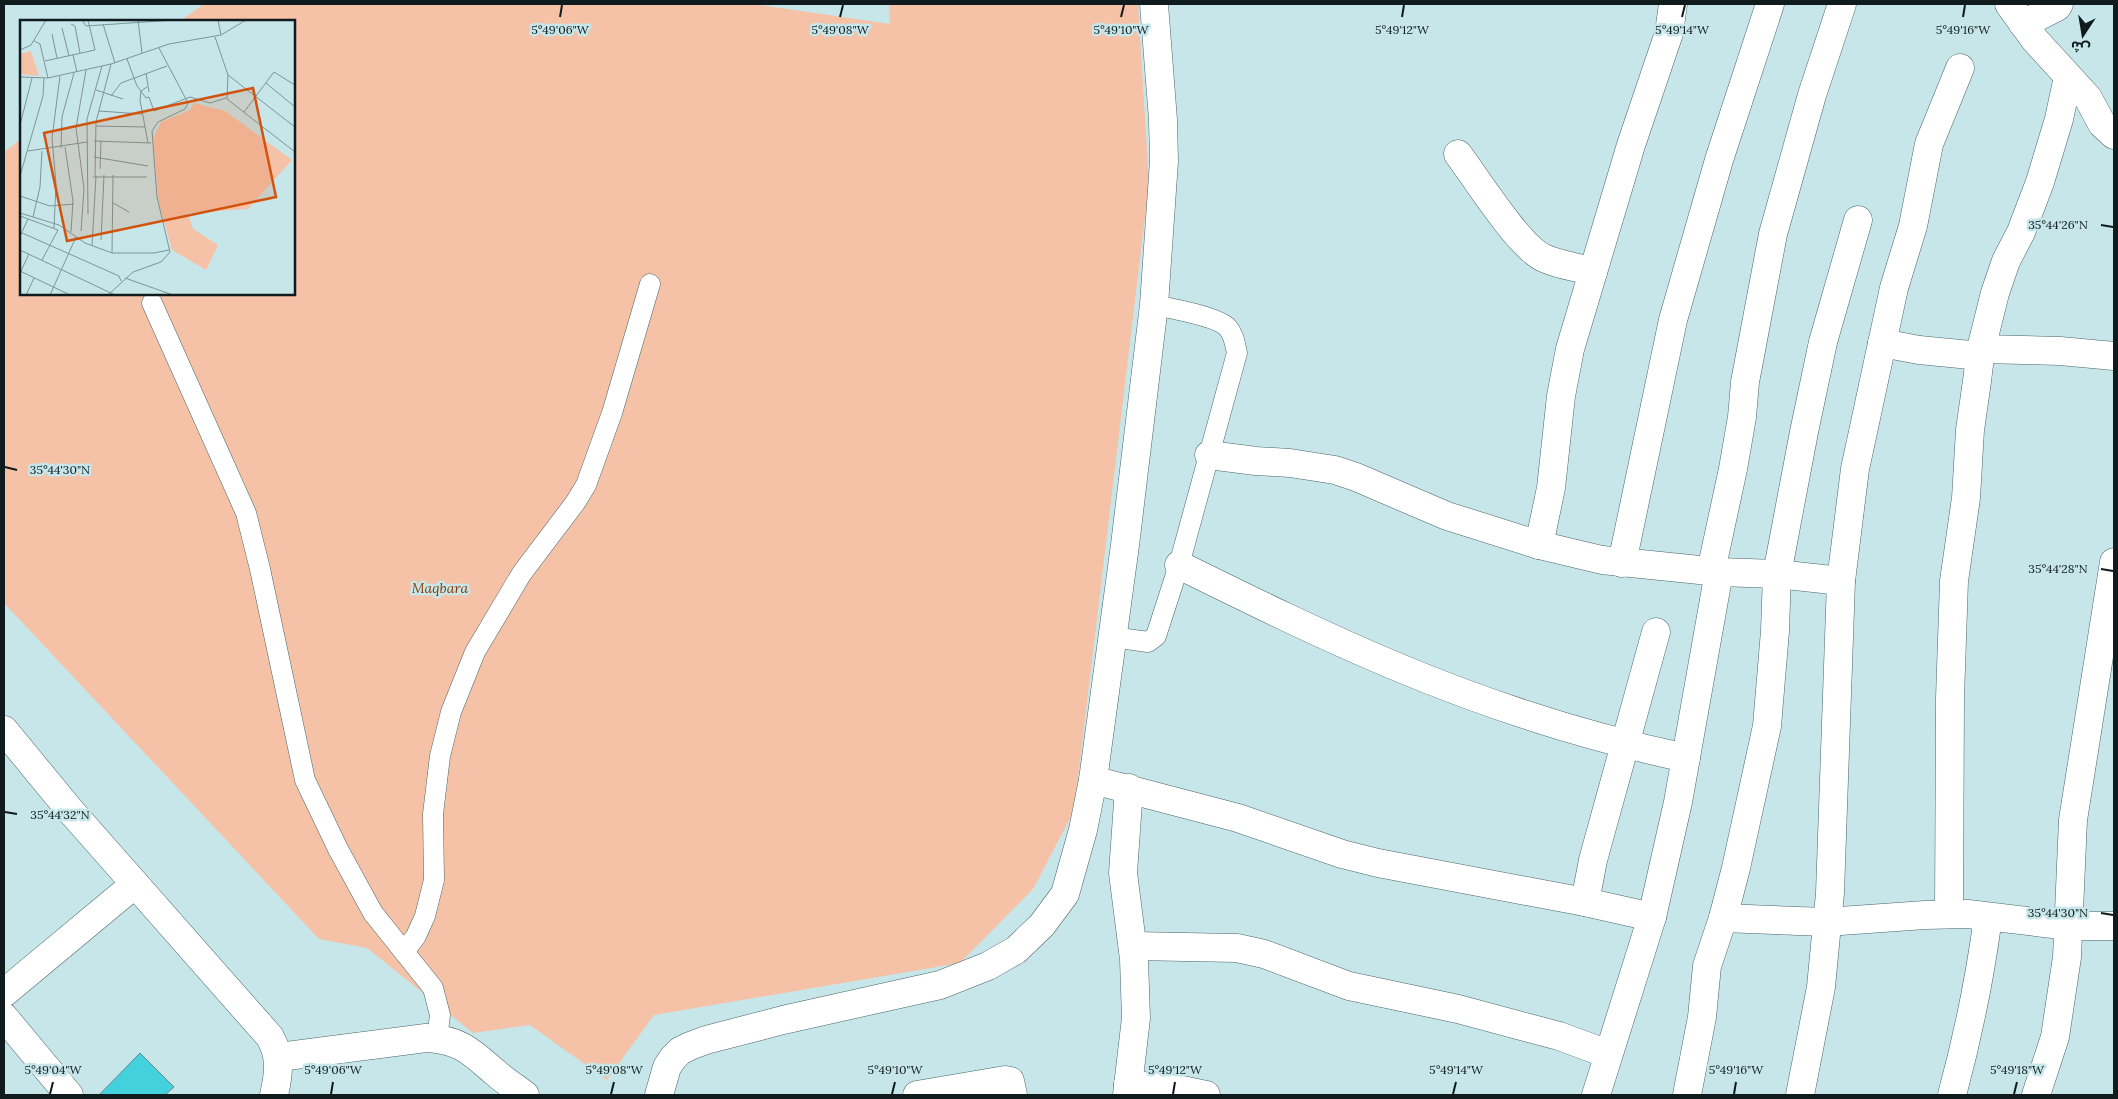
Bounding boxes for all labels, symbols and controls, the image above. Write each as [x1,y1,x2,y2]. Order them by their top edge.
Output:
north arrow [2058,10,2108,60]
inset map [20,20,295,295]
text: 5°49'06"W [531,22,590,37]
text: 5°49'08"W [811,22,870,37]
text: 5°49'10"W [1094,22,1149,37]
text: 5°49'12"W [1375,22,1430,37]
text: 5°49'14"W [1655,22,1710,37]
text: 5°49'16"W [1936,22,1991,37]
text: ش [2069,37,2092,59]
text: 35°44'26"N [2028,217,2088,232]
text: 35°44'30"N [30,462,90,477]
text: 35°44'28"N [2028,561,2088,576]
park label: Maqbara [412,579,468,597]
text: 35°44'32"N [30,807,90,822]
text: 35°44'30"N [2028,905,2088,920]
text: 5°49'04"W [25,1062,82,1077]
text: 5°49'06"W [304,1062,363,1077]
text: 5°49'08"W [585,1062,644,1077]
text: 5°49'10"W [868,1062,923,1077]
text: 5°49'12"W [1148,1062,1203,1077]
text: 5°49'14"W [1429,1062,1484,1077]
text: 5°49'16"W [1709,1062,1764,1077]
text: 5°49'18"W [1990,1062,2045,1077]

